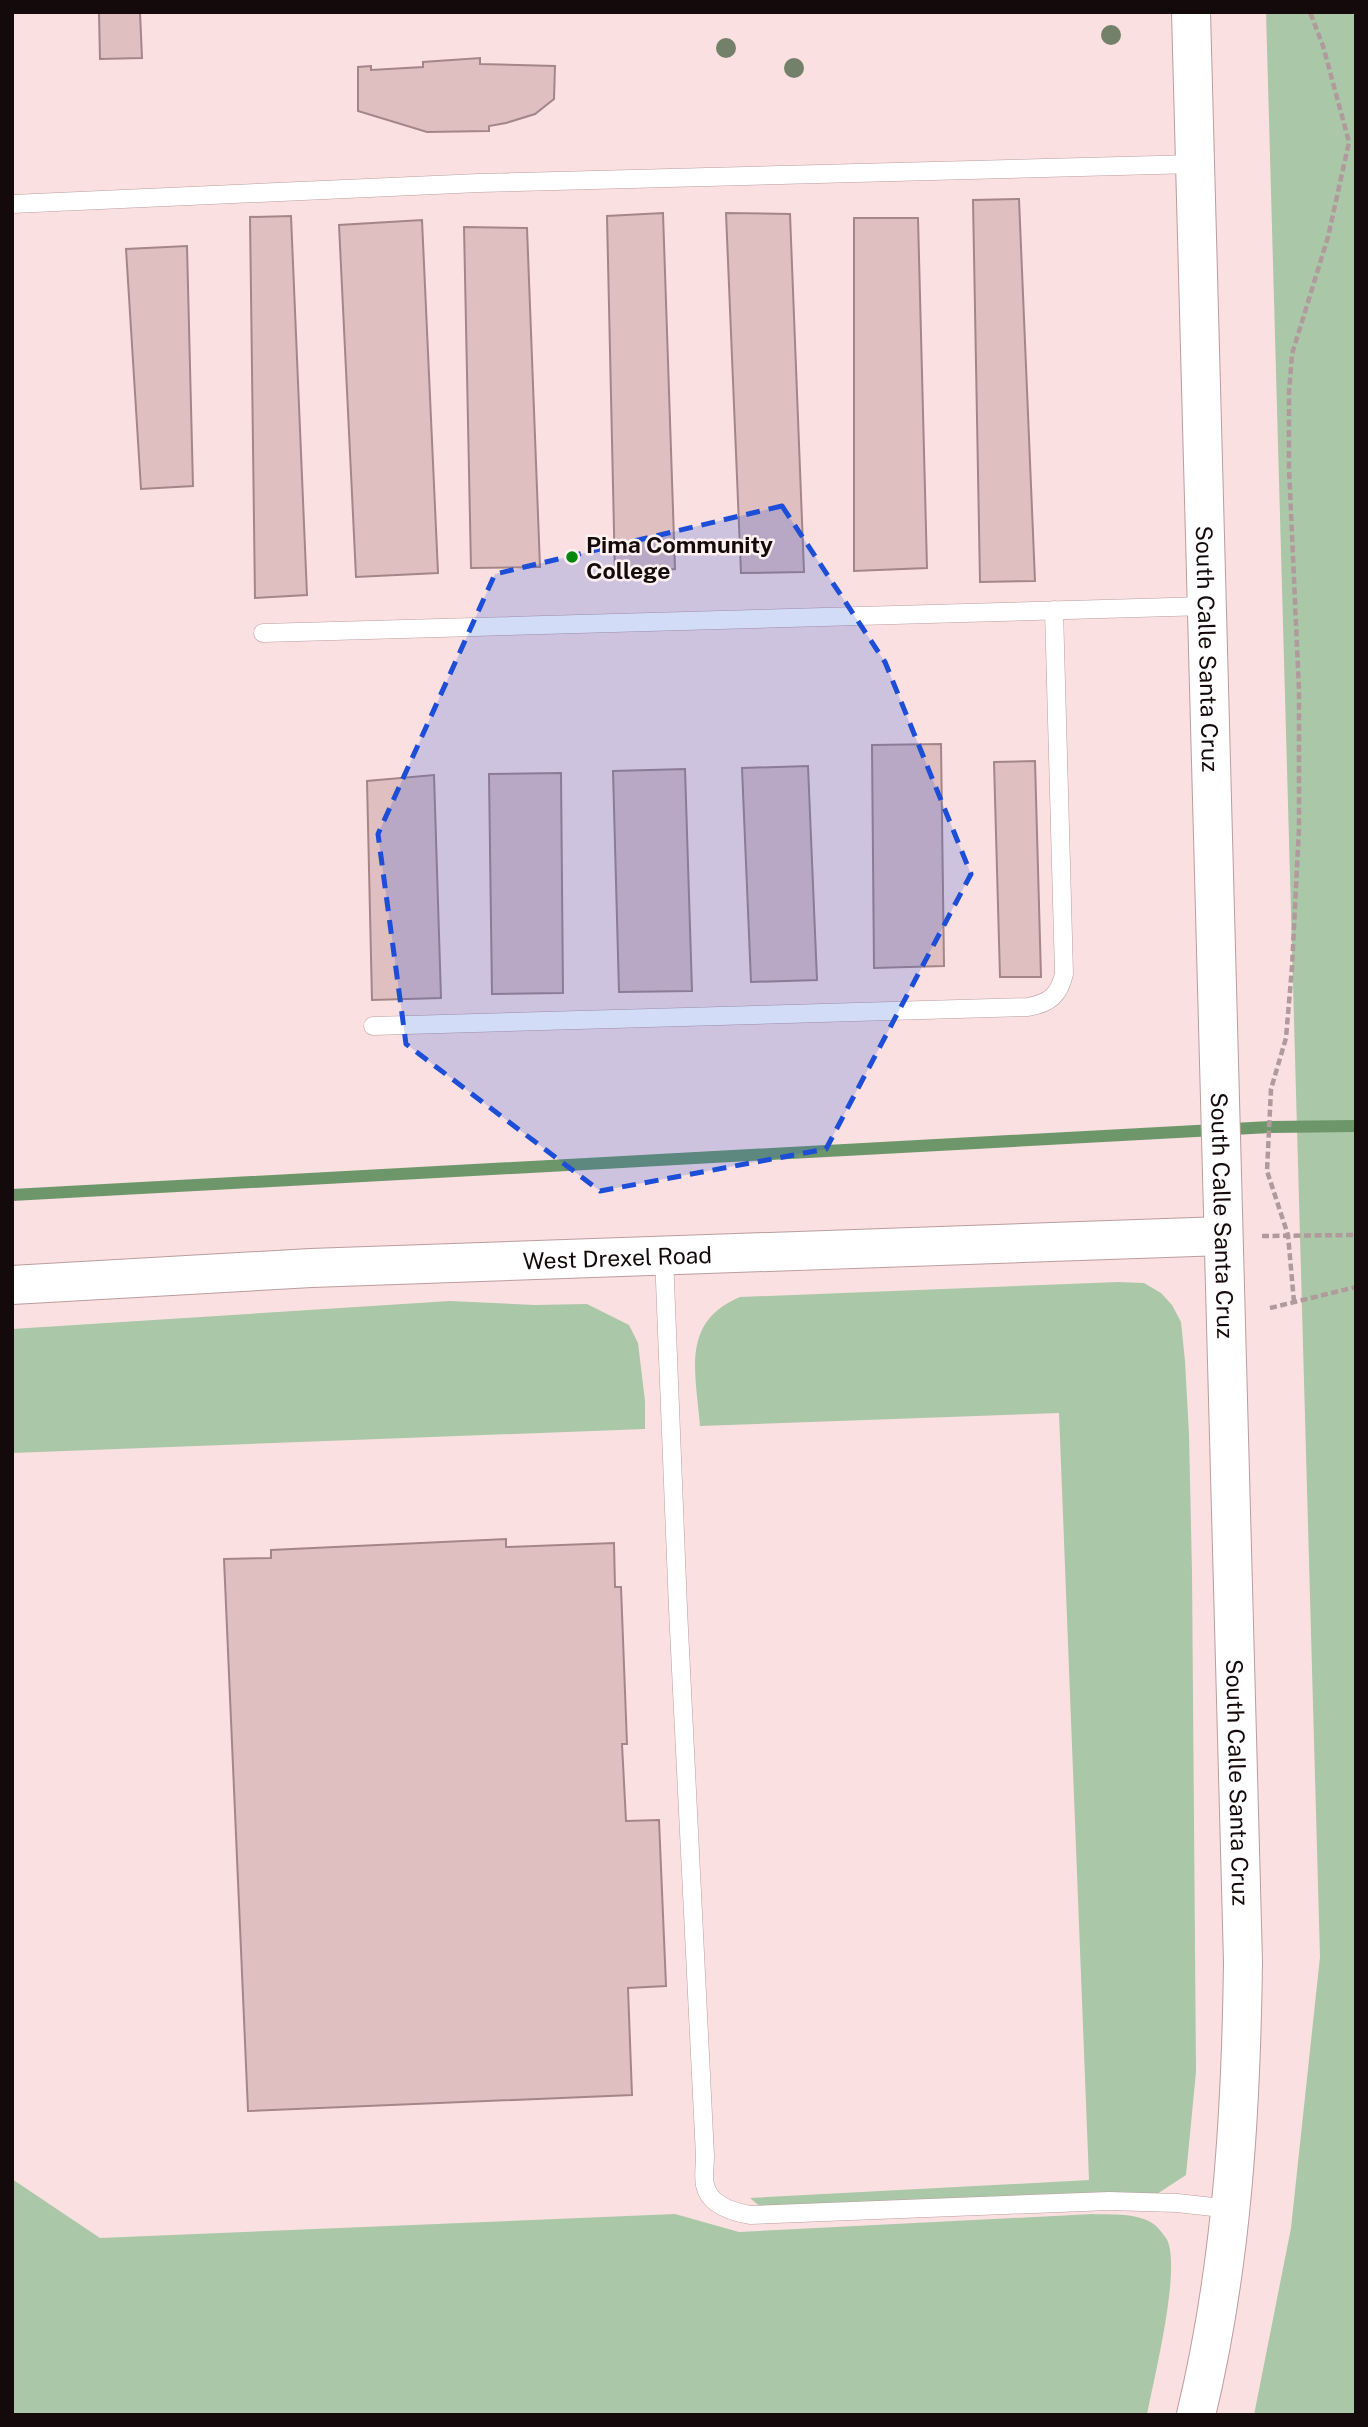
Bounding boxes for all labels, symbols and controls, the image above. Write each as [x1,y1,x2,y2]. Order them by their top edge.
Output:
street label: South Calle Santa Cruz [1191,525,1225,772]
place label: Pima Community College [586,531,773,584]
marker: Pima Community College [564,549,580,565]
street label: South Calle Santa Cruz [1206,1092,1240,1339]
street label: West Drexel Road [522,1240,712,1274]
street label: South Calle Santa Cruz [1221,1659,1255,1906]

